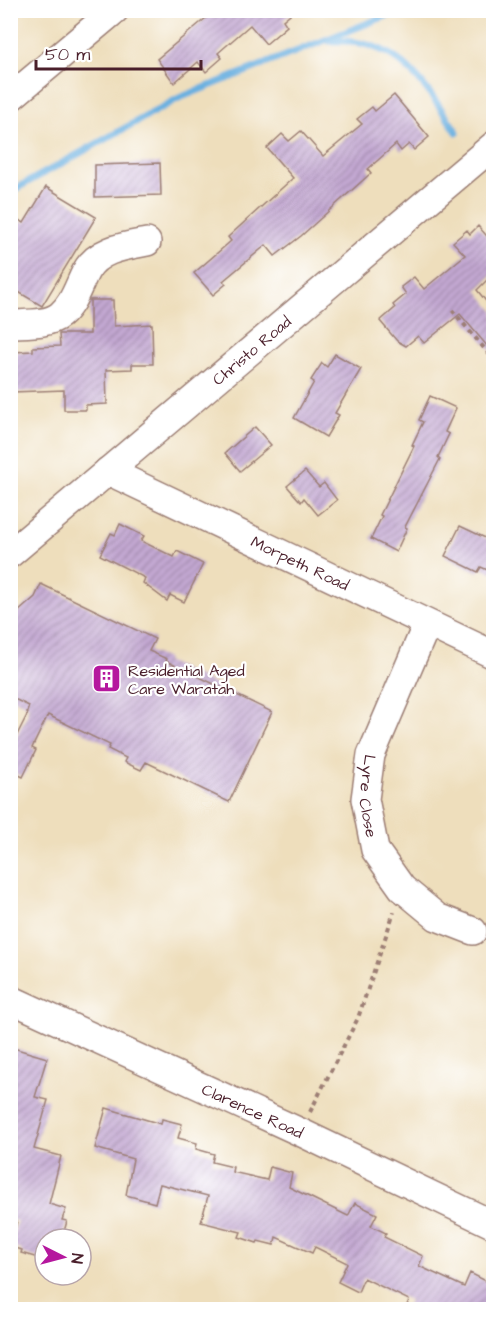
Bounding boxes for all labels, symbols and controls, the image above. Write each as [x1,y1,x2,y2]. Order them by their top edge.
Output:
scale bar [36,33,201,71]
text: 50 m [45,42,90,67]
street label: Christo Road [208,311,296,391]
street label: Morpeth Road [247,531,352,596]
place label: Residential Aged Care Waratah [128,660,245,700]
building icon: Residential Aged Care Waratah [91,663,123,695]
street label: Lyre Close [353,753,382,840]
street label: Clarence Road [198,1078,307,1144]
north arrow [33,1227,93,1287]
text: N [65,1252,88,1265]

